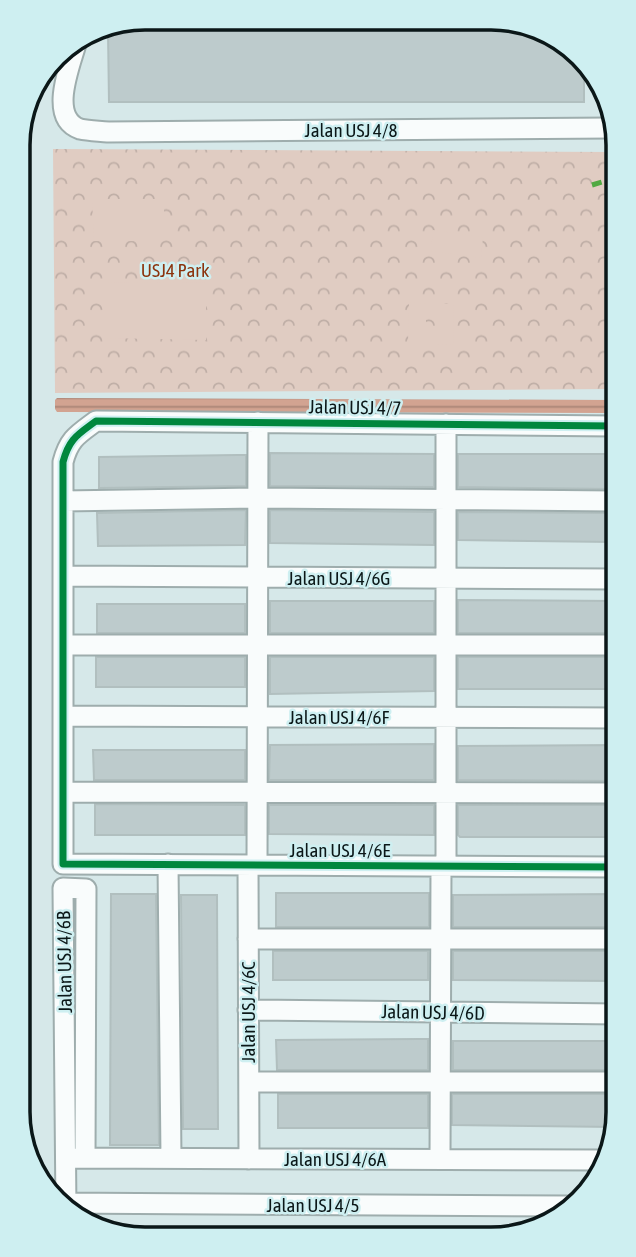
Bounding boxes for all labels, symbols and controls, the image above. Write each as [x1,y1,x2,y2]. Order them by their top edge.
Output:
street label: Jalan USJ 4/8 [305,119,397,141]
park label: USJ4 Park [141,259,210,281]
street label: Jalan USJ 4/7 [308,395,402,419]
street label: Jalan USJ 4/6G [288,567,390,589]
street label: Jalan USJ 4/6F [289,706,390,728]
street label: Jalan USJ 4/6E [290,839,390,861]
street label: Jalan USJ 4/6B [52,911,76,1013]
street label: Jalan USJ 4/6C [237,961,259,1063]
street label: Jalan USJ 4/6D [381,1000,485,1024]
street label: Jalan USJ 4/6A [284,1148,387,1170]
street label: Jalan USJ 4/5 [267,1194,359,1216]

